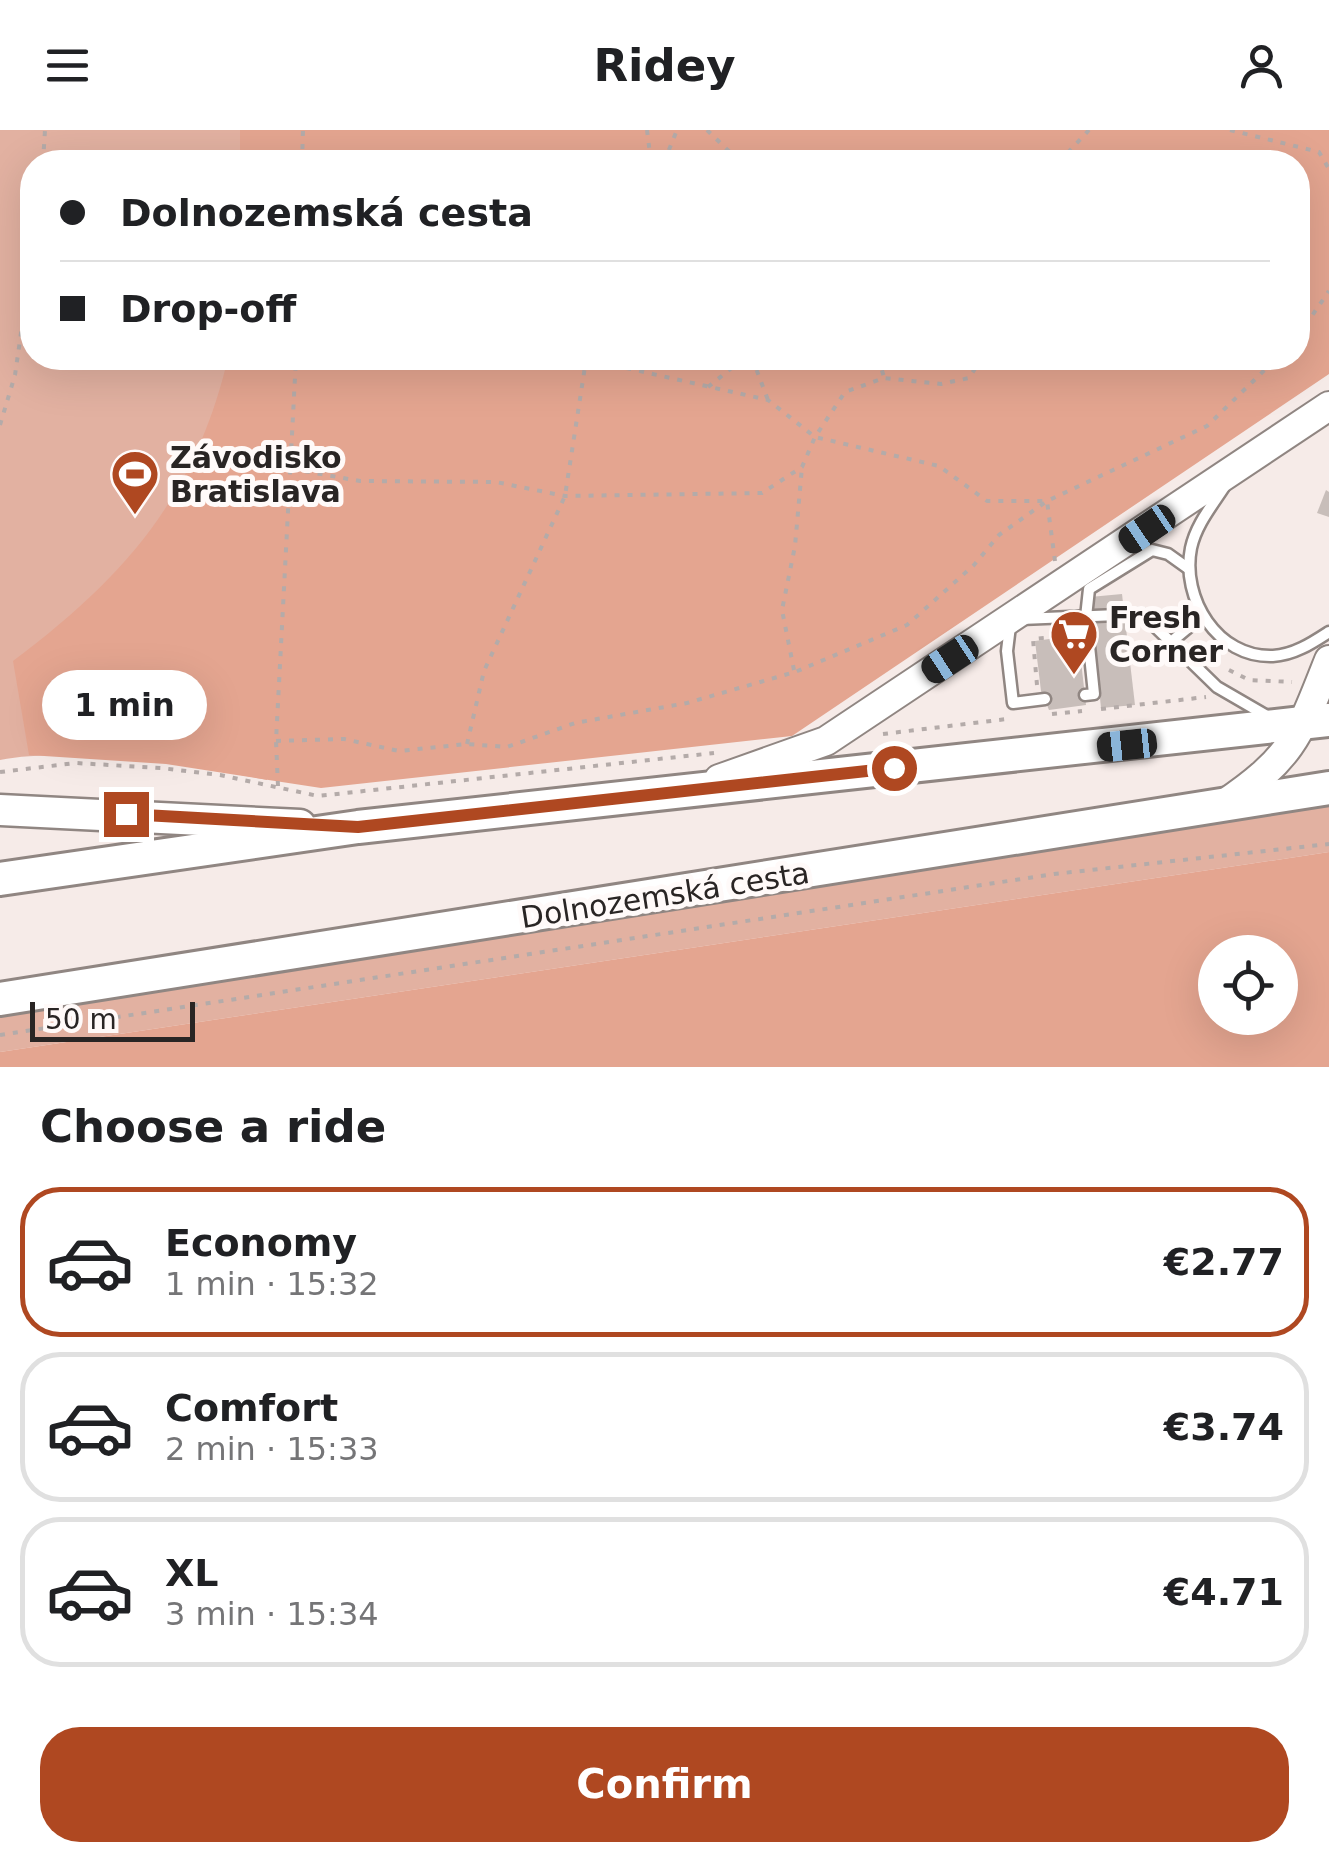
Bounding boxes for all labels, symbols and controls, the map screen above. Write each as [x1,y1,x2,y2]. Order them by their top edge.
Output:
icon: menu [40,38,95,93]
icon: person [1234,38,1289,93]
text: Ridey [593,39,736,92]
text: Dolnozemská cesta [120,191,533,235]
text: Drop-off [120,287,296,331]
place label: Závodisko Bratislava [170,440,342,509]
sports icon: Závodisko Bratislava [109,448,161,516]
car [1114,500,1180,558]
place label: Fresh Corner [1109,600,1223,669]
supermarket icon: Fresh Corner [1048,608,1100,676]
car [917,630,983,688]
callout: 1 min [44,669,208,739]
text: 1 min [74,686,175,724]
car [1096,727,1158,763]
route start [872,746,917,791]
route end [104,792,149,837]
street label: Dolnozemská cesta [518,855,812,935]
map controls [1198,935,1298,1035]
button: locate [1198,935,1298,1035]
scale bar [30,997,195,1041]
text: 50 m [45,1003,117,1036]
text: Choose a ride [40,1100,386,1153]
icon: car [45,1217,135,1307]
text: Economy [165,1221,357,1265]
text: €2.77 [1164,1240,1284,1284]
text: 1 min · 15:32 [165,1265,379,1303]
icon: car [45,1382,135,1472]
text: Comfort [165,1386,338,1430]
text: €3.74 [1164,1405,1284,1449]
text: 2 min · 15:33 [165,1430,379,1468]
icon: car [45,1547,135,1637]
text: XL [165,1551,219,1595]
text: €4.71 [1164,1570,1284,1614]
text: 3 min · 15:34 [165,1595,379,1633]
button: Confirm [40,1727,1289,1842]

